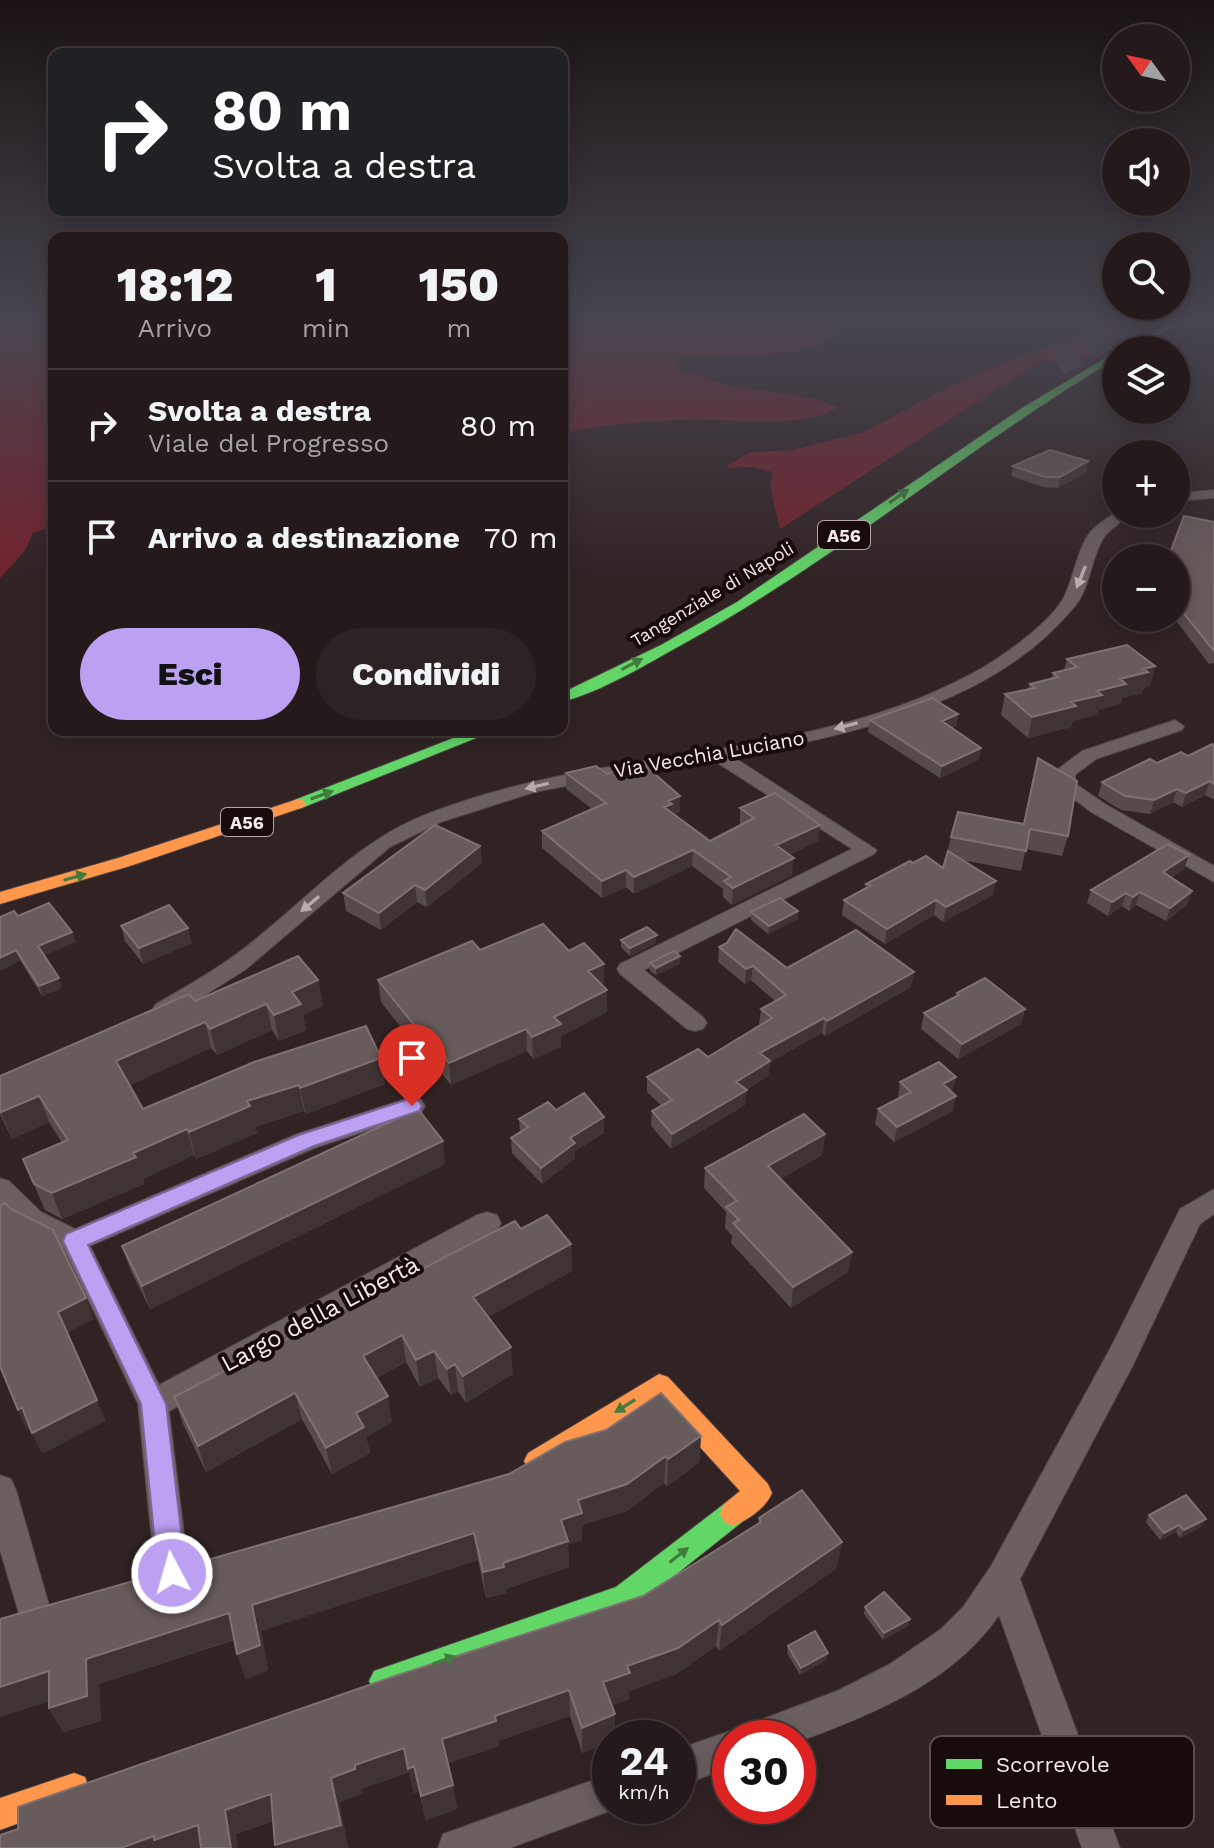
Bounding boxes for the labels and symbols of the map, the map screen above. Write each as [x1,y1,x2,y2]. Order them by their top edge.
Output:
north arrow [1102,24,1190,112]
one-way arrow [889,489,910,504]
road number: A56 [818,521,870,549]
street label: Tangenziale di Napoli [627,537,797,651]
one-way arrow [1074,565,1087,589]
one-way arrow [621,658,643,672]
one-way arrow [834,720,859,732]
street label: Via Vecchia Luciano [612,725,806,783]
one-way arrow [524,780,549,793]
one-way arrow [310,788,334,801]
road number: A56 [221,808,273,836]
one-way arrow [64,870,88,883]
one-way arrow [300,895,320,912]
pin [378,1024,446,1106]
street label: Largo della Libertà [216,1250,424,1378]
one-way arrow [614,1399,636,1413]
position arrow [130,1531,214,1615]
one-way arrow [669,1548,689,1564]
one-way arrow [432,1653,456,1666]
speed limit sign: 30 [712,1720,816,1824]
legend [930,1736,1194,1828]
text: Scorrevole [996,1752,1110,1777]
text: Lento [996,1788,1057,1813]

